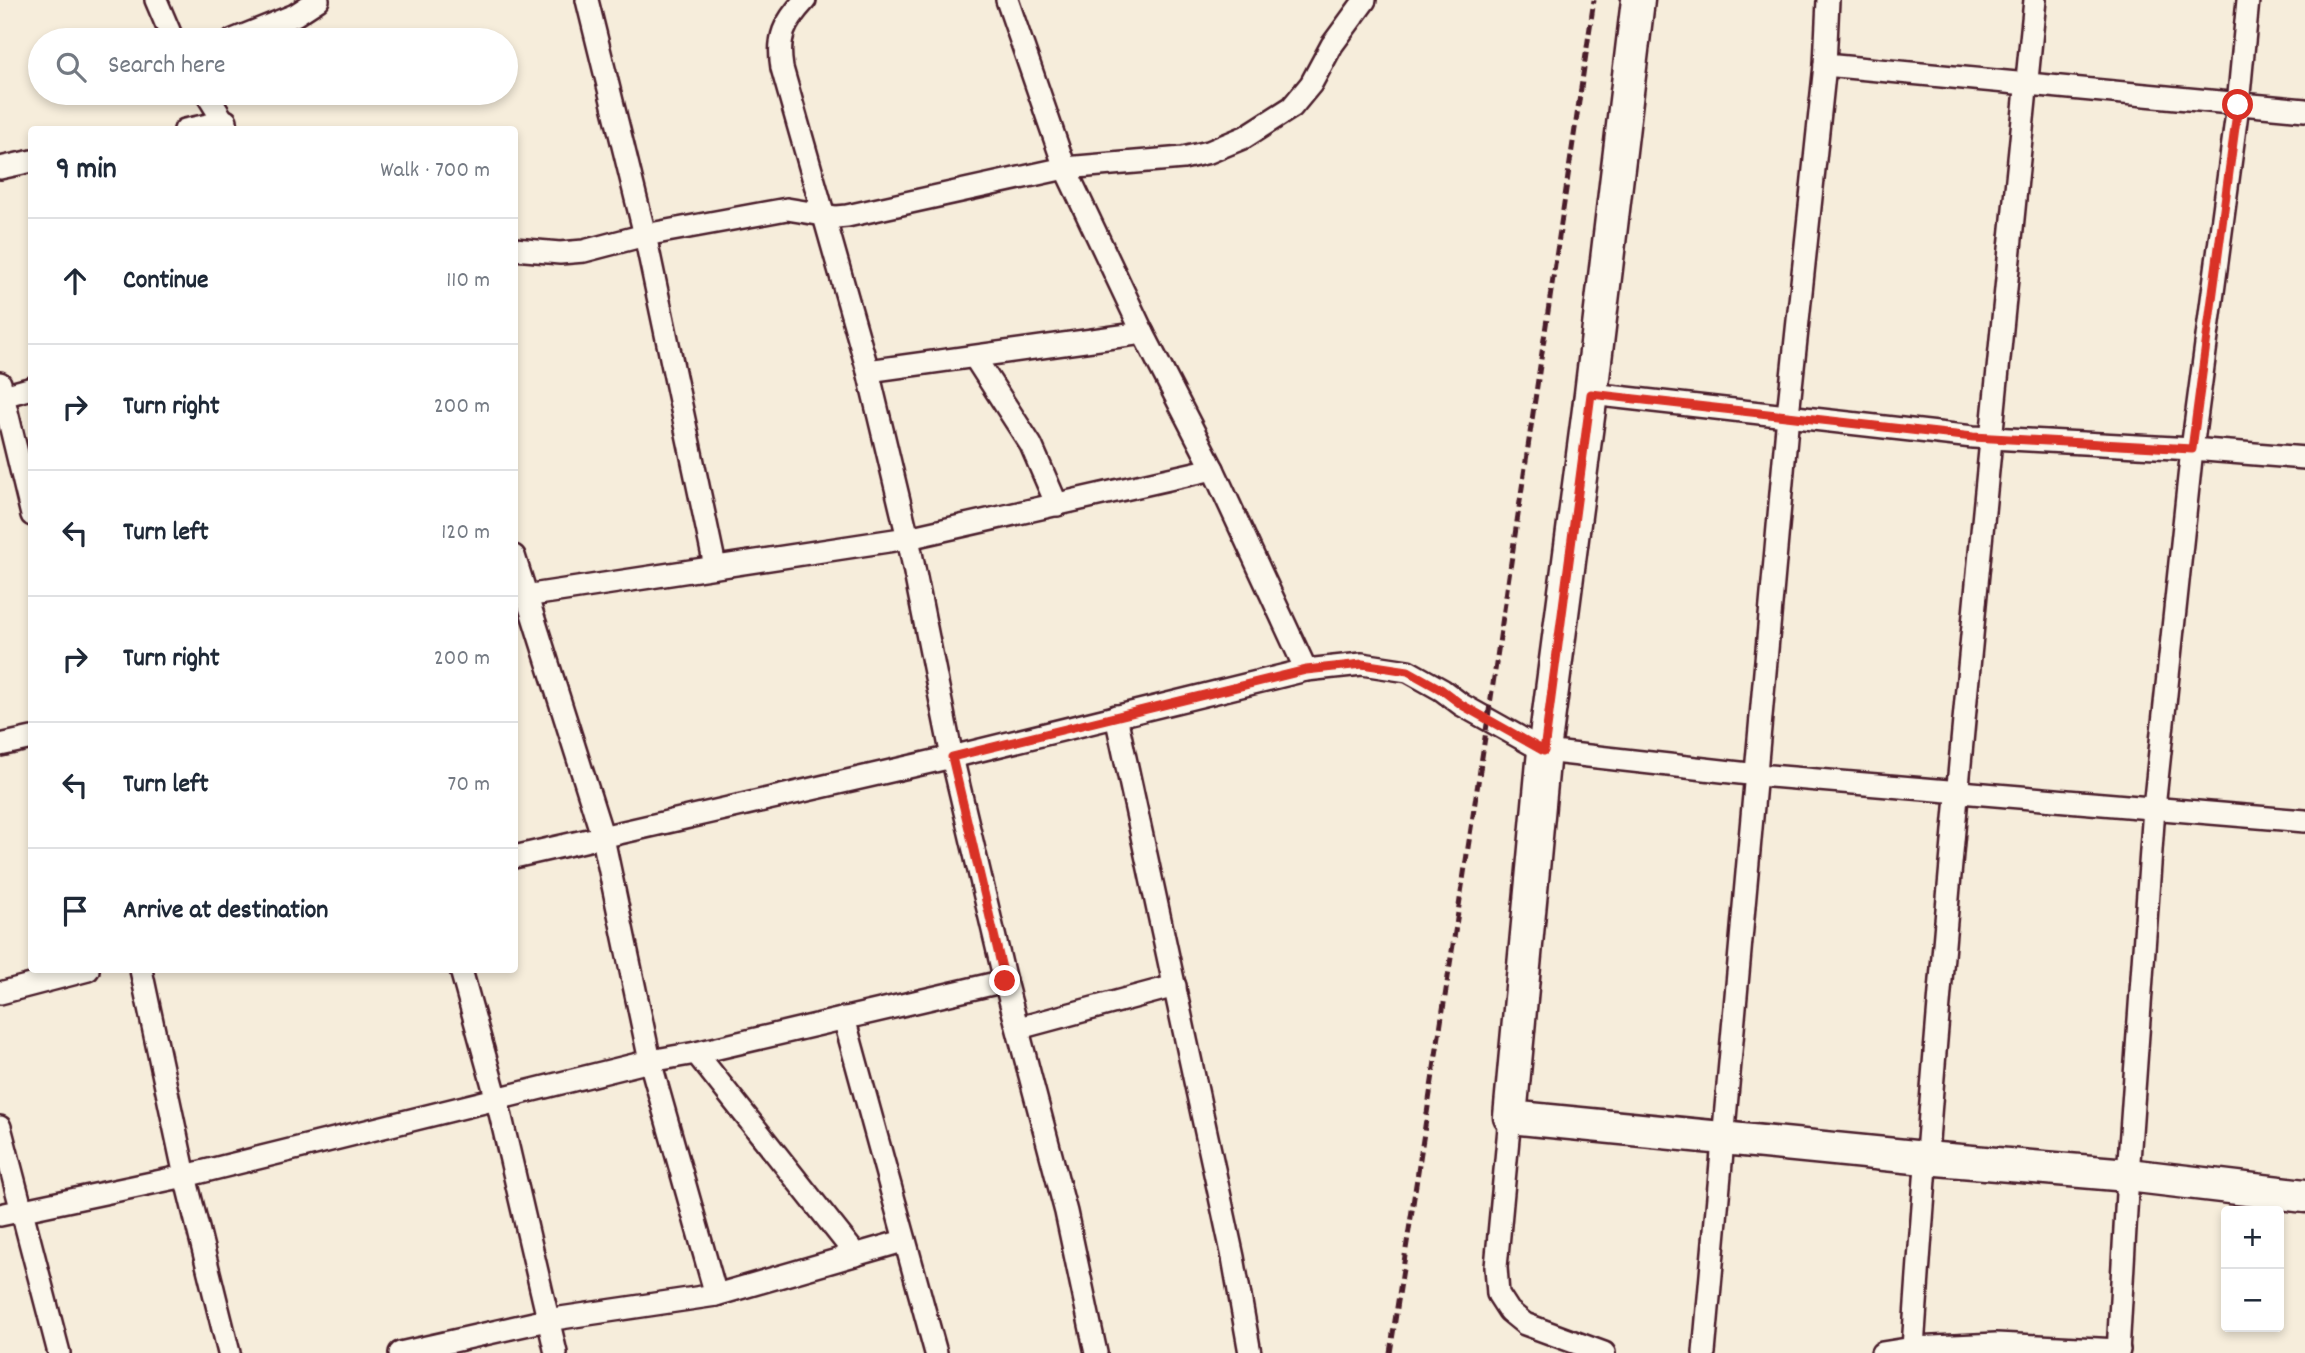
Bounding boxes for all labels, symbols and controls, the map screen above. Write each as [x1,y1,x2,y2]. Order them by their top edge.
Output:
search box [28,28,518,105]
icon: search [52,48,90,86]
text: Search here [108,48,226,85]
route start [2222,89,2253,120]
text: 9 min [56,150,117,193]
text: Walk · 700 m [380,155,490,188]
icon: ahead [56,262,94,300]
text: Continue [123,263,208,300]
text: 110 m [446,265,490,298]
icon: right [56,388,94,426]
text: Turn right [123,389,220,426]
text: 200 m [434,391,490,424]
icon: left [56,514,94,552]
text: Turn left [123,515,209,552]
text: 120 m [441,517,490,550]
icon: right [56,640,94,678]
text: Turn right [123,641,220,678]
text: 200 m [434,643,490,676]
icon: left [56,766,94,804]
text: Turn left [123,767,209,804]
text: 70 m [448,769,490,802]
icon: arrive [56,892,94,930]
text: Arrive at destination [123,893,328,930]
route end [989,965,1020,996]
map controls [2221,1206,2284,1332]
button: + [2221,1206,2284,1269]
button: − [2221,1269,2284,1332]

